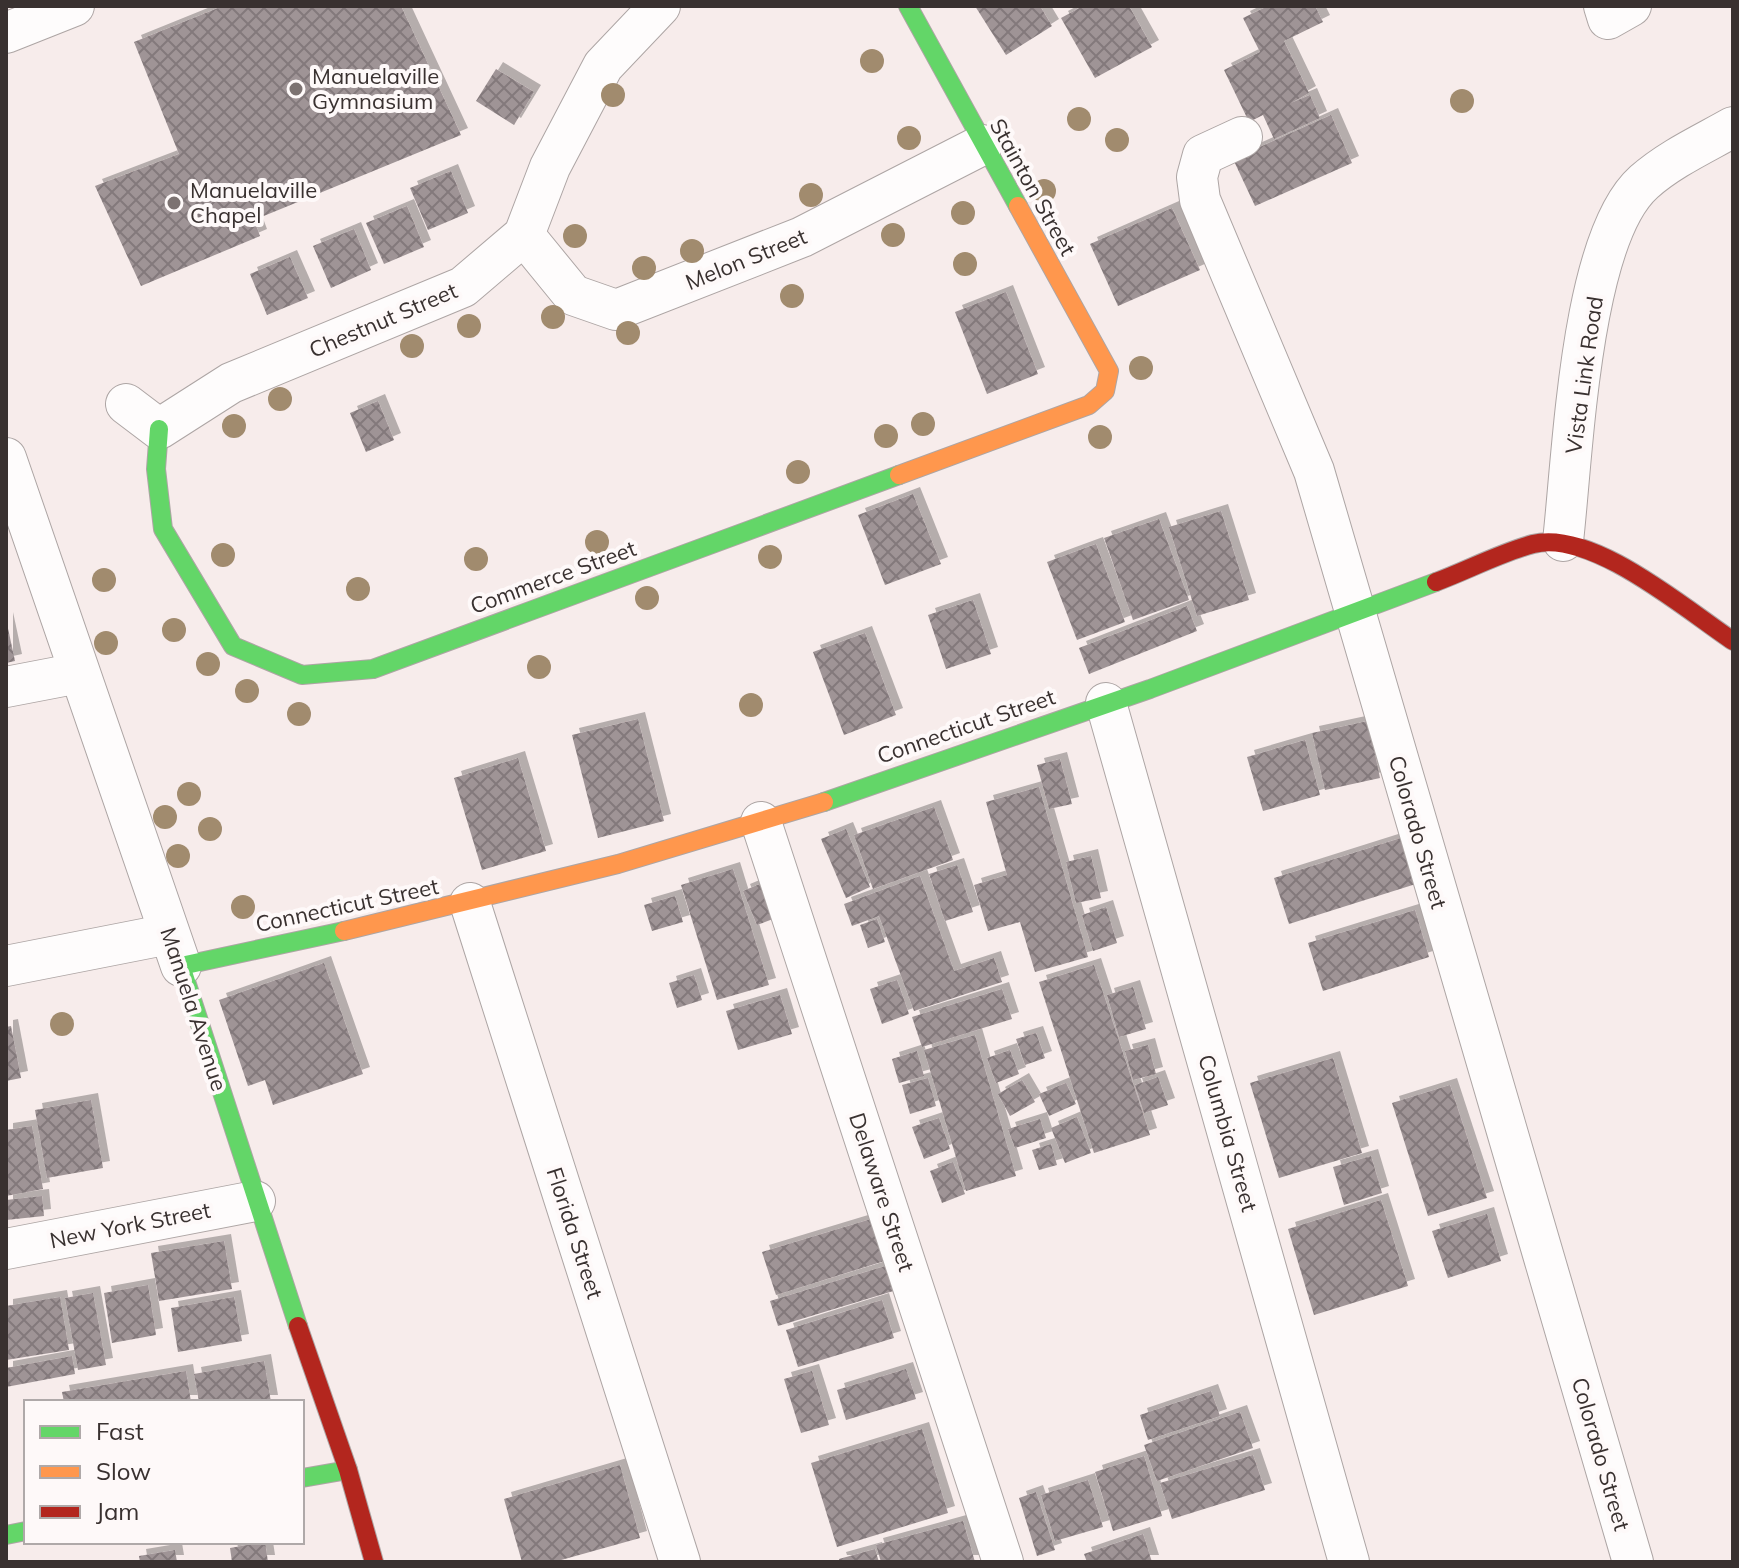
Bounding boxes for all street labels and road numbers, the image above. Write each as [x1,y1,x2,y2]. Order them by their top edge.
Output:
street label: Stainton Street [984,114,1082,261]
street label: Melon Street [681,222,811,296]
street label: Chestnut Street [305,276,462,364]
street label: Vista Link Road [1559,294,1609,456]
street label: Commerce Street [466,534,640,620]
street label: Connecticut Street [873,682,1059,770]
street label: Colorado Street [1383,752,1453,912]
street label: Connecticut Street [253,872,441,938]
street label: Manuela Avenue [154,924,234,1094]
street label: Columbia Street [1192,1051,1264,1215]
street label: Delaware Street [843,1109,921,1275]
street label: Florida Street [541,1164,609,1302]
street label: New York Street [47,1196,213,1254]
street label: Colorado Street [1566,1374,1636,1534]

